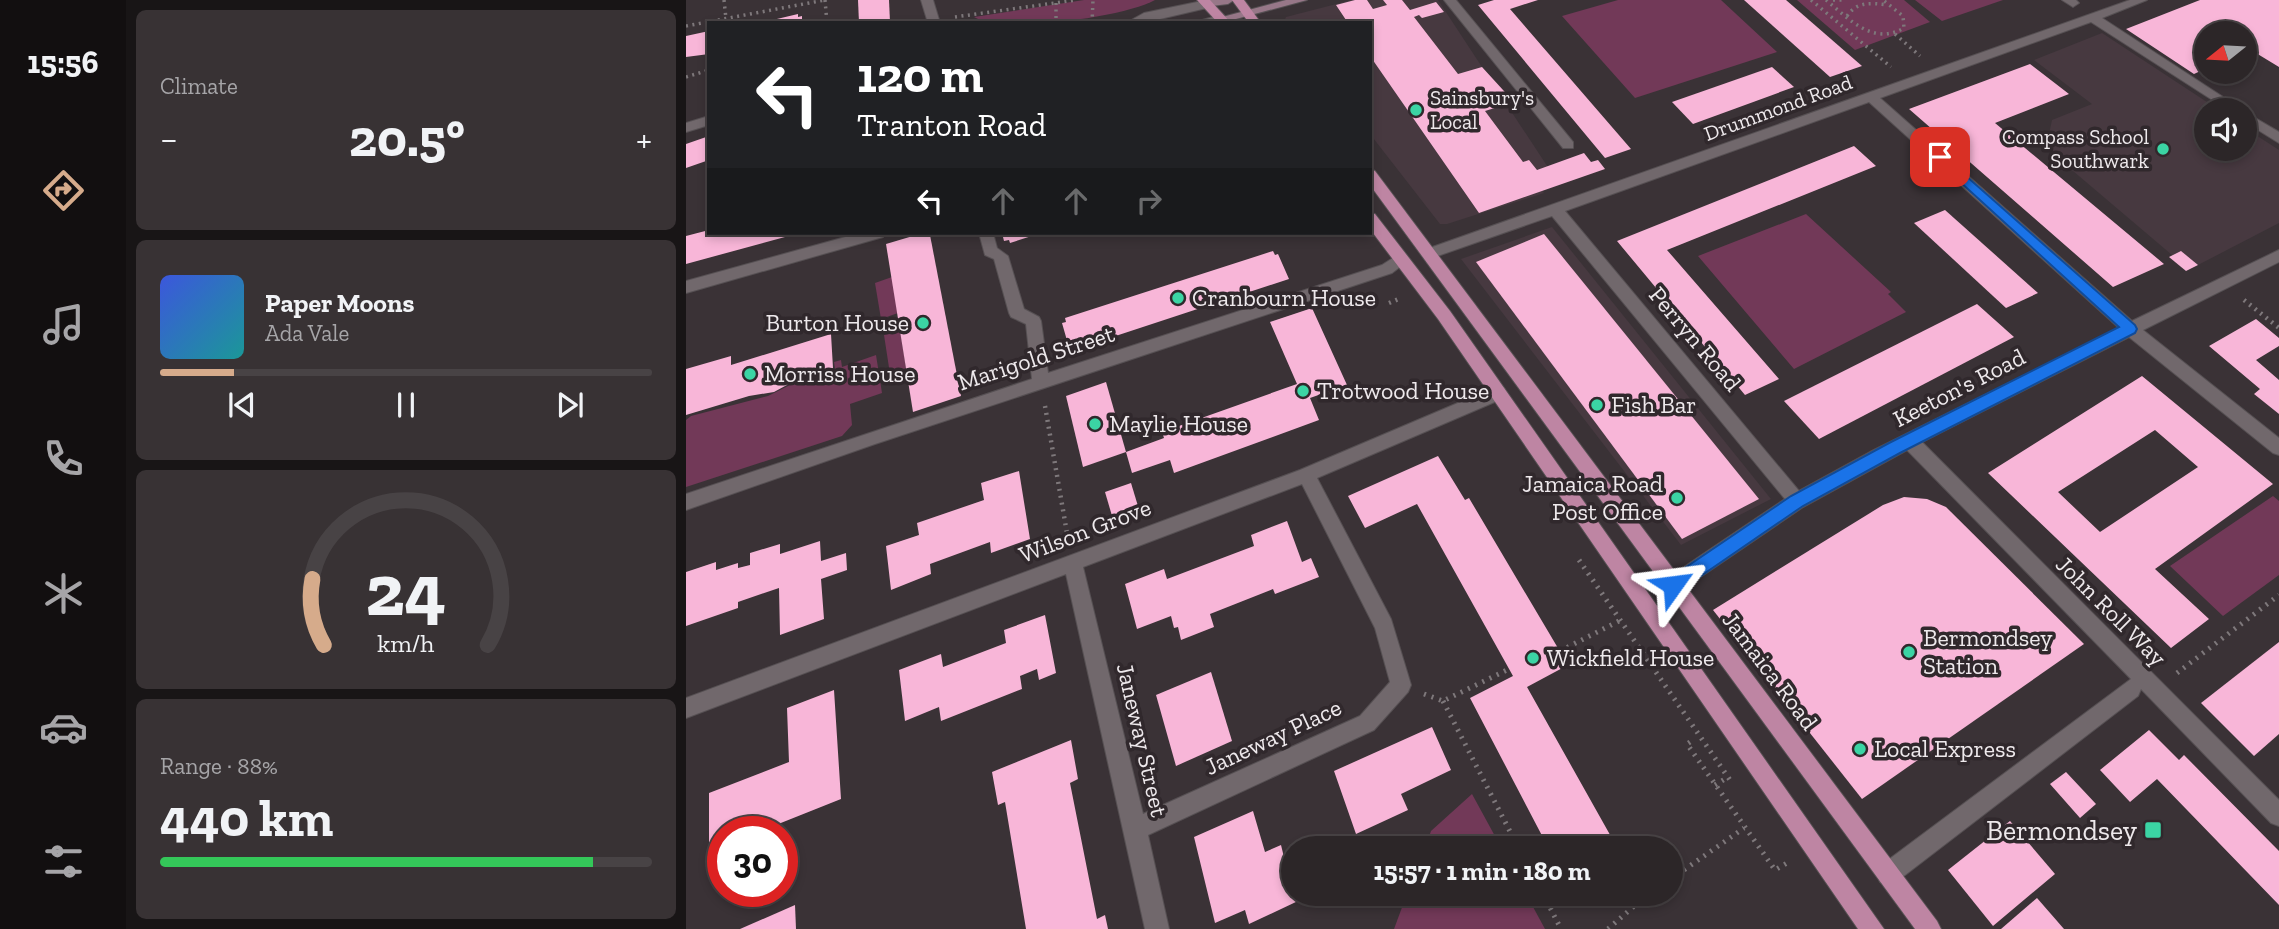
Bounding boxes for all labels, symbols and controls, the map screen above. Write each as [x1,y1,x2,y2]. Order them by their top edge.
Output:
north arrow [2194,21,2258,84]
map controls [2194,21,2257,161]
text: 15:56 [27,43,99,81]
text: 120 m [857,46,983,105]
icon: left [742,49,833,140]
street label: Drummond Road [1700,69,1856,146]
text: Climate [160,72,238,100]
place label: Sainsbury's Local [1430,85,1534,134]
button: sound [2194,98,2257,161]
marker: Sainsbury's Local [1408,102,1424,118]
text: Tranton Road [857,106,1046,144]
text: 20.5° [349,107,465,169]
text: − [160,116,178,162]
text: + [636,116,652,162]
place label: Compass School Southwark [2002,124,2149,173]
pin [1910,127,1970,187]
icon: arrive [1921,138,1959,176]
marker: Compass School Southwark [2155,141,2171,157]
icon: directions [39,166,88,215]
icon: left [911,182,949,220]
icon: ahead [984,182,1022,220]
icon: ahead [1057,182,1095,220]
icon: right [1130,182,1168,220]
street label: Perryn Road [1643,280,1748,397]
place label: Cranbourn House [1192,283,1376,312]
text: Paper Moons [265,287,414,319]
marker: Cranbourn House [1170,290,1186,306]
icon: music [39,300,88,349]
place label: Burton House [765,308,909,337]
marker: Burton House [915,315,931,331]
text: Ada Vale [265,319,349,347]
street label: Marigold Street [954,319,1118,397]
street label: Keeton's Road [1888,342,2030,433]
place label: Morriss House [764,359,915,388]
marker: Morriss House [742,366,758,382]
place label: Trotwood House [1317,376,1489,405]
marker: Trotwood House [1295,383,1311,399]
icon: previous [223,386,261,424]
icon: pause [387,386,425,424]
icon: next [551,386,589,424]
place label: Fish Bar [1611,390,1696,419]
marker: Fish Bar [1589,397,1605,413]
place label: Maylie House [1109,409,1248,438]
marker: Maylie House [1087,416,1103,432]
icon: phone [39,434,88,483]
place label: Jamaica Road Post Office [1522,469,1663,526]
marker: Jamaica Road Post Office [1669,490,1685,506]
street label: Wilson Grove [1015,492,1155,569]
text: 24 [366,547,446,635]
position arrow [1636,548,1710,622]
street label: John Roll Way [2050,549,2173,672]
icon: climate [39,569,88,618]
street label: Jamaica Road [1716,606,1824,736]
place label: Bermondsey Station [1923,623,2053,680]
text: km/h [377,628,435,658]
place label: Wickfield House [1547,643,1714,672]
marker: Bermondsey Station [1901,644,1917,660]
marker: Wickfield House [1525,650,1541,666]
street label: Janeway Street [1111,660,1174,820]
street label: Janeway Place [1200,692,1346,781]
icon: car [39,703,88,752]
place label: Local Express [1874,734,2016,763]
marker: Local Express [1852,741,1868,757]
text: Range · 88% [160,752,278,780]
text: 440 km [160,787,333,849]
place label: Bermondsey [1986,814,2138,847]
speed limit sign: 30 [707,816,798,907]
marker: Bermondsey [2143,820,2163,840]
icon: filters [39,837,88,886]
text: 15:57 · 1 min · 180 m [1374,855,1590,887]

